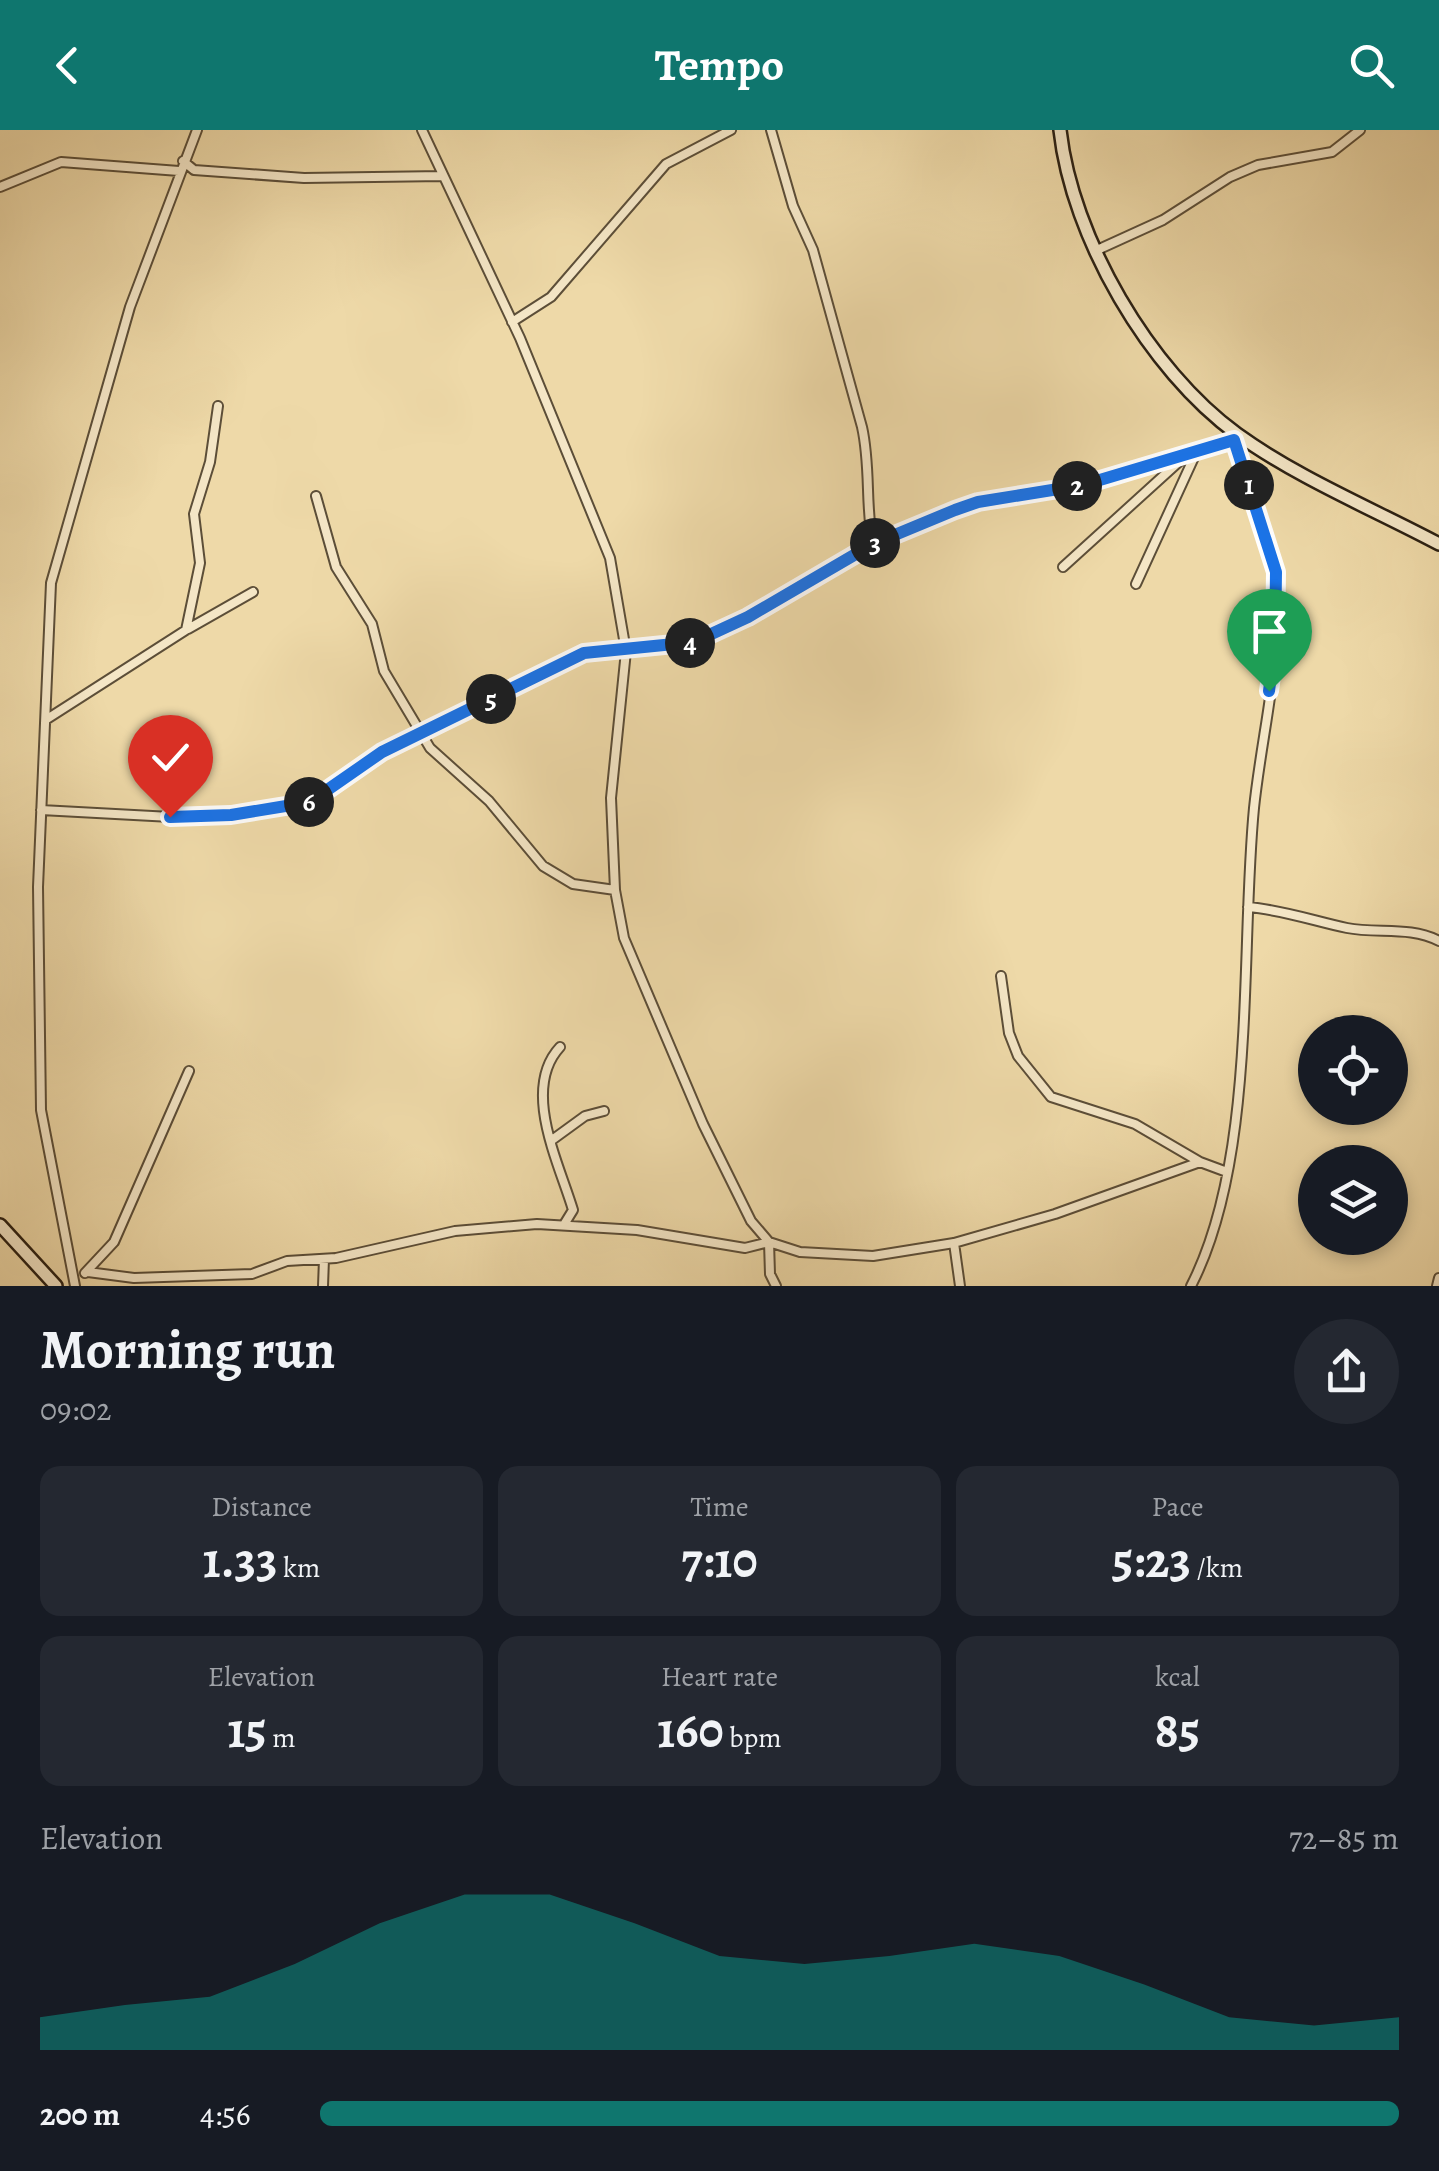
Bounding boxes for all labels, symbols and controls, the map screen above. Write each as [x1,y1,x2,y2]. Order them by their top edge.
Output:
text: Tempo [655,34,784,96]
icon: back [40,38,95,93]
icon: search [1344,38,1399,93]
pin: 1 [1224,460,1274,510]
pin: 2 [1052,461,1102,511]
text: 1 [1244,466,1254,504]
text: 2 [1070,467,1084,505]
pin: 3 [850,518,900,568]
text: 3 [869,524,881,562]
pin [1227,589,1312,692]
icon: arrive [1242,604,1297,659]
pin: 4 [665,618,715,668]
text: 4 [683,624,697,662]
pin: 5 [466,674,516,724]
text: 5 [485,680,497,718]
pin [128,715,213,818]
icon: check [143,730,198,785]
pin: 6 [284,777,334,827]
text: 6 [302,783,316,821]
map controls [1298,1015,1408,1255]
button: locate [1298,1015,1408,1125]
button: layers [1298,1145,1408,1255]
text: Morning run [40,1312,335,1387]
button: share [1294,1319,1399,1424]
text: 09:02 [40,1387,112,1431]
text: Distance [211,1488,312,1526]
text: Time [690,1488,749,1526]
text: Pace [1152,1488,1203,1526]
text: 1.33 [203,1526,277,1594]
text: 7:10 [681,1526,758,1594]
text: 5:23 [1112,1526,1191,1594]
text: km [277,1549,320,1587]
text: /km [1191,1549,1243,1587]
text: Elevation [208,1658,315,1696]
text: Heart rate [661,1658,778,1696]
text: kcal [1155,1658,1200,1696]
text: 15 [227,1696,267,1764]
text: 160 [657,1696,724,1764]
text: 85 [1155,1696,1200,1764]
text: m [267,1719,296,1757]
text: bpm [724,1719,782,1757]
text: Elevation [40,1816,163,1860]
text: 72–85 m [1289,1816,1399,1860]
text: 200 m [40,2092,120,2136]
text: 4:56 [200,2092,251,2136]

